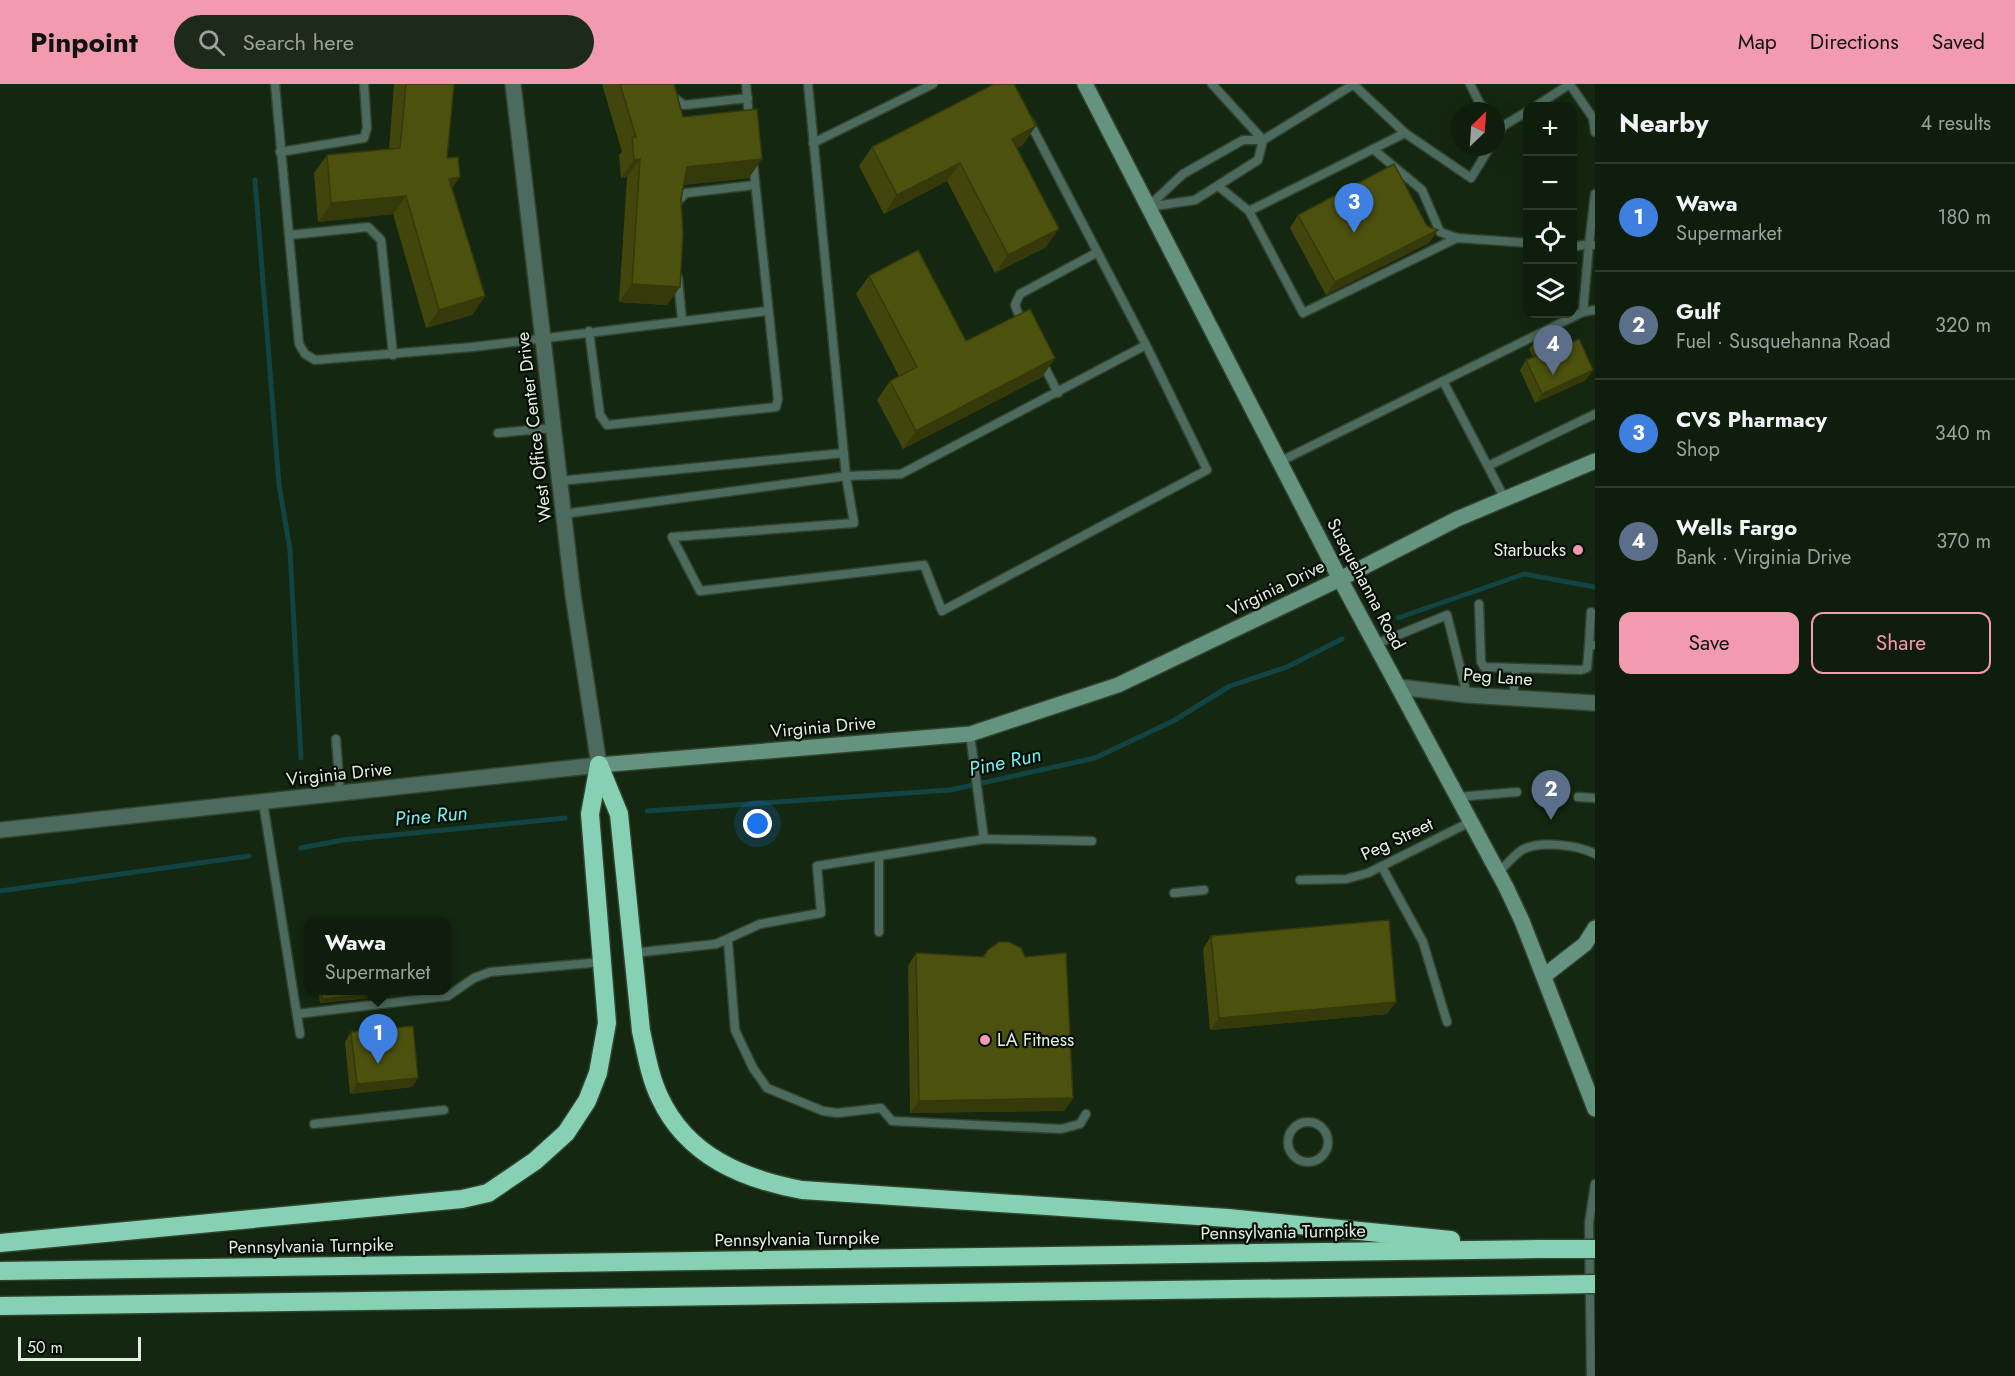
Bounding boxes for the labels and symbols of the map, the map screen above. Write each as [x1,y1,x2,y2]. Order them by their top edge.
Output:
north arrow [1451,102,1505,156]
pin: 3 [1334,184,1374,233]
pin: 4 [1534,326,1572,375]
street label: West Office Center Drive [509,330,559,524]
street label: Susquehanna Road [1320,514,1412,654]
place label: Starbucks [1493,537,1566,563]
marker: Starbucks [1571,543,1585,557]
street label: Virginia Drive [1223,553,1329,623]
street label: Peg Lane [1462,662,1534,692]
street label: Virginia Drive [769,709,877,745]
water label: Pine Run [966,740,1044,784]
street label: Virginia Drive [285,756,393,792]
pin: 2 [1532,770,1570,820]
water label: Pine Run [393,798,469,834]
your location [743,809,772,838]
street label: Peg Street [1357,811,1438,867]
pin: 1 [358,1014,398,1064]
place label: LA Fitness [997,1027,1074,1053]
marker: LA Fitness [978,1033,992,1047]
street label: Pennsylvania Turnpike [1200,1218,1366,1246]
street label: Pennsylvania Turnpike [714,1225,880,1253]
street label: Pennsylvania Turnpike [228,1232,394,1260]
scale bar [18,1334,141,1362]

